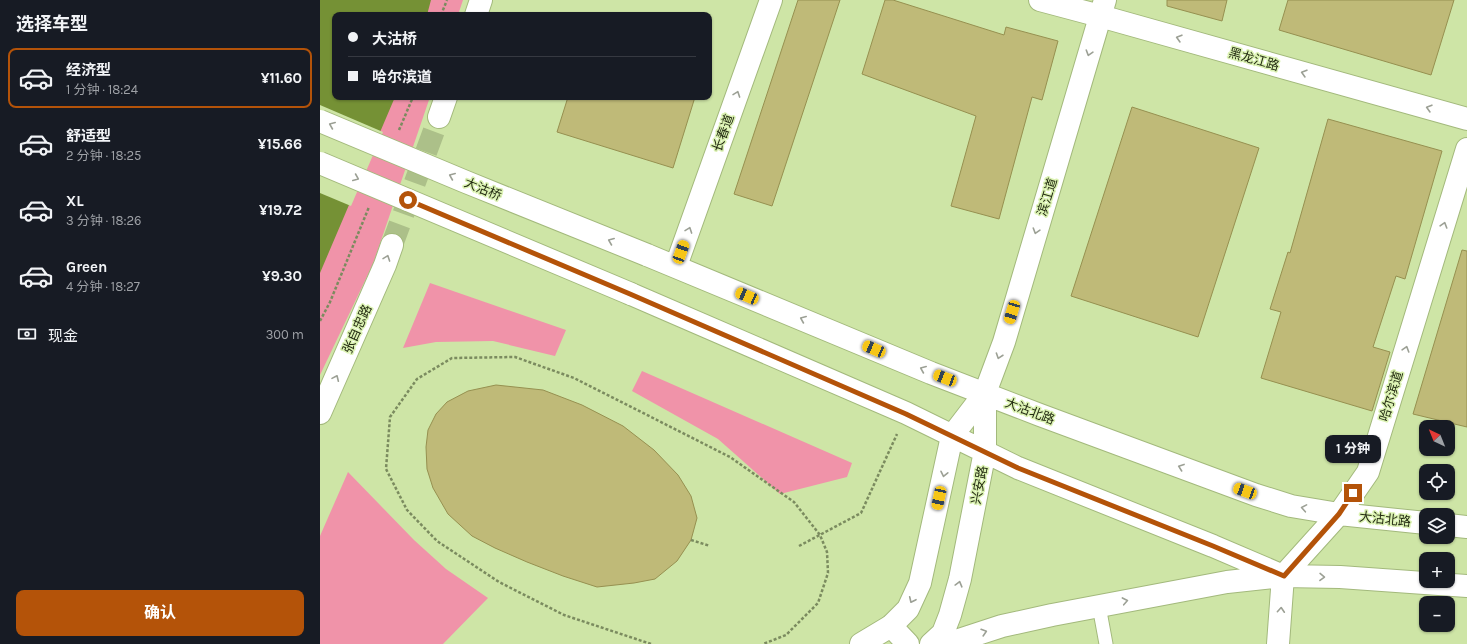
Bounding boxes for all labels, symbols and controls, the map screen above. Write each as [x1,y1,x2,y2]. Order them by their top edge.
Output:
text: 选择车型 [16,13,88,35]
text: 大沽桥 [372,30,417,48]
one-way arrow [1176,34,1183,43]
street label: 黑龙江路 [1227,45,1281,73]
one-way arrow [1085,49,1094,56]
icon: car [18,60,54,96]
text: 经济型 [66,61,111,79]
text: 哈尔滨道 [372,68,432,86]
text: ¥11.60 [261,69,302,87]
one-way arrow [1301,69,1308,78]
text: 1 分钟 · 18:24 [66,82,138,97]
one-way arrow [733,91,741,98]
one-way arrow [1426,104,1433,113]
street label: 长春道 [709,112,737,154]
one-way arrow [328,122,335,130]
icon: car [18,126,54,162]
text: 舒适型 [66,127,111,145]
text: ¥15.66 [258,135,302,153]
text: 2 分钟 · 18:25 [66,148,141,163]
one-way arrow [352,173,359,181]
one-way arrow [448,173,456,181]
street label: 大沽桥 [462,175,504,203]
street label: 滨江道 [1034,176,1060,218]
route start [399,191,417,209]
icon: car [18,192,54,228]
text: XL [66,192,84,210]
text: ¥19.72 [259,201,302,219]
text: 3 分钟 · 18:26 [66,213,142,228]
one-way arrow [1439,221,1448,228]
one-way arrow [684,226,693,233]
one-way arrow [1032,228,1041,235]
one-way arrow [607,237,614,245]
car [671,239,691,265]
one-way arrow [383,255,391,262]
icon: car [18,258,54,294]
text: Green [66,258,107,276]
text: ¥9.30 [262,267,302,285]
text: 4 分钟 · 18:27 [66,279,140,294]
car [734,286,760,306]
car [1003,299,1021,325]
street label: 张自忠路 [340,302,374,356]
one-way arrow [799,316,807,324]
icon: cash [16,323,38,345]
text: 现金 [48,327,78,345]
text: 300 m [266,327,304,342]
car [861,339,887,359]
one-way arrow [1401,346,1410,353]
one-way arrow [995,352,1003,359]
one-way arrow [919,366,927,374]
car [932,368,958,388]
street label: 哈尔滨道 [1376,369,1406,423]
one-way arrow [331,374,339,381]
street label: 大沽北路 [1003,395,1057,427]
north arrow [1419,420,1455,456]
map controls [1419,420,1455,632]
callout: 1 分钟 [1325,435,1381,463]
text: 1 分钟 [1336,441,1370,456]
street label: 兴安路 [968,464,990,506]
one-way arrow [1177,464,1184,472]
button: locate [1419,464,1455,500]
one-way arrow [941,471,949,477]
car [1232,481,1258,501]
route end [1344,484,1362,502]
car [931,485,947,511]
one-way arrow [1301,504,1307,513]
button: layers [1419,508,1455,544]
street label: 大沽北路 [1358,509,1412,529]
button: + [1419,552,1455,588]
one-way arrow [1319,573,1325,581]
one-way arrow [954,581,963,588]
button: 确认 [16,590,304,636]
one-way arrow [909,595,917,603]
button: − [1419,596,1455,632]
one-way arrow [1121,597,1128,606]
one-way arrow [1276,607,1285,613]
one-way arrow [980,628,987,637]

